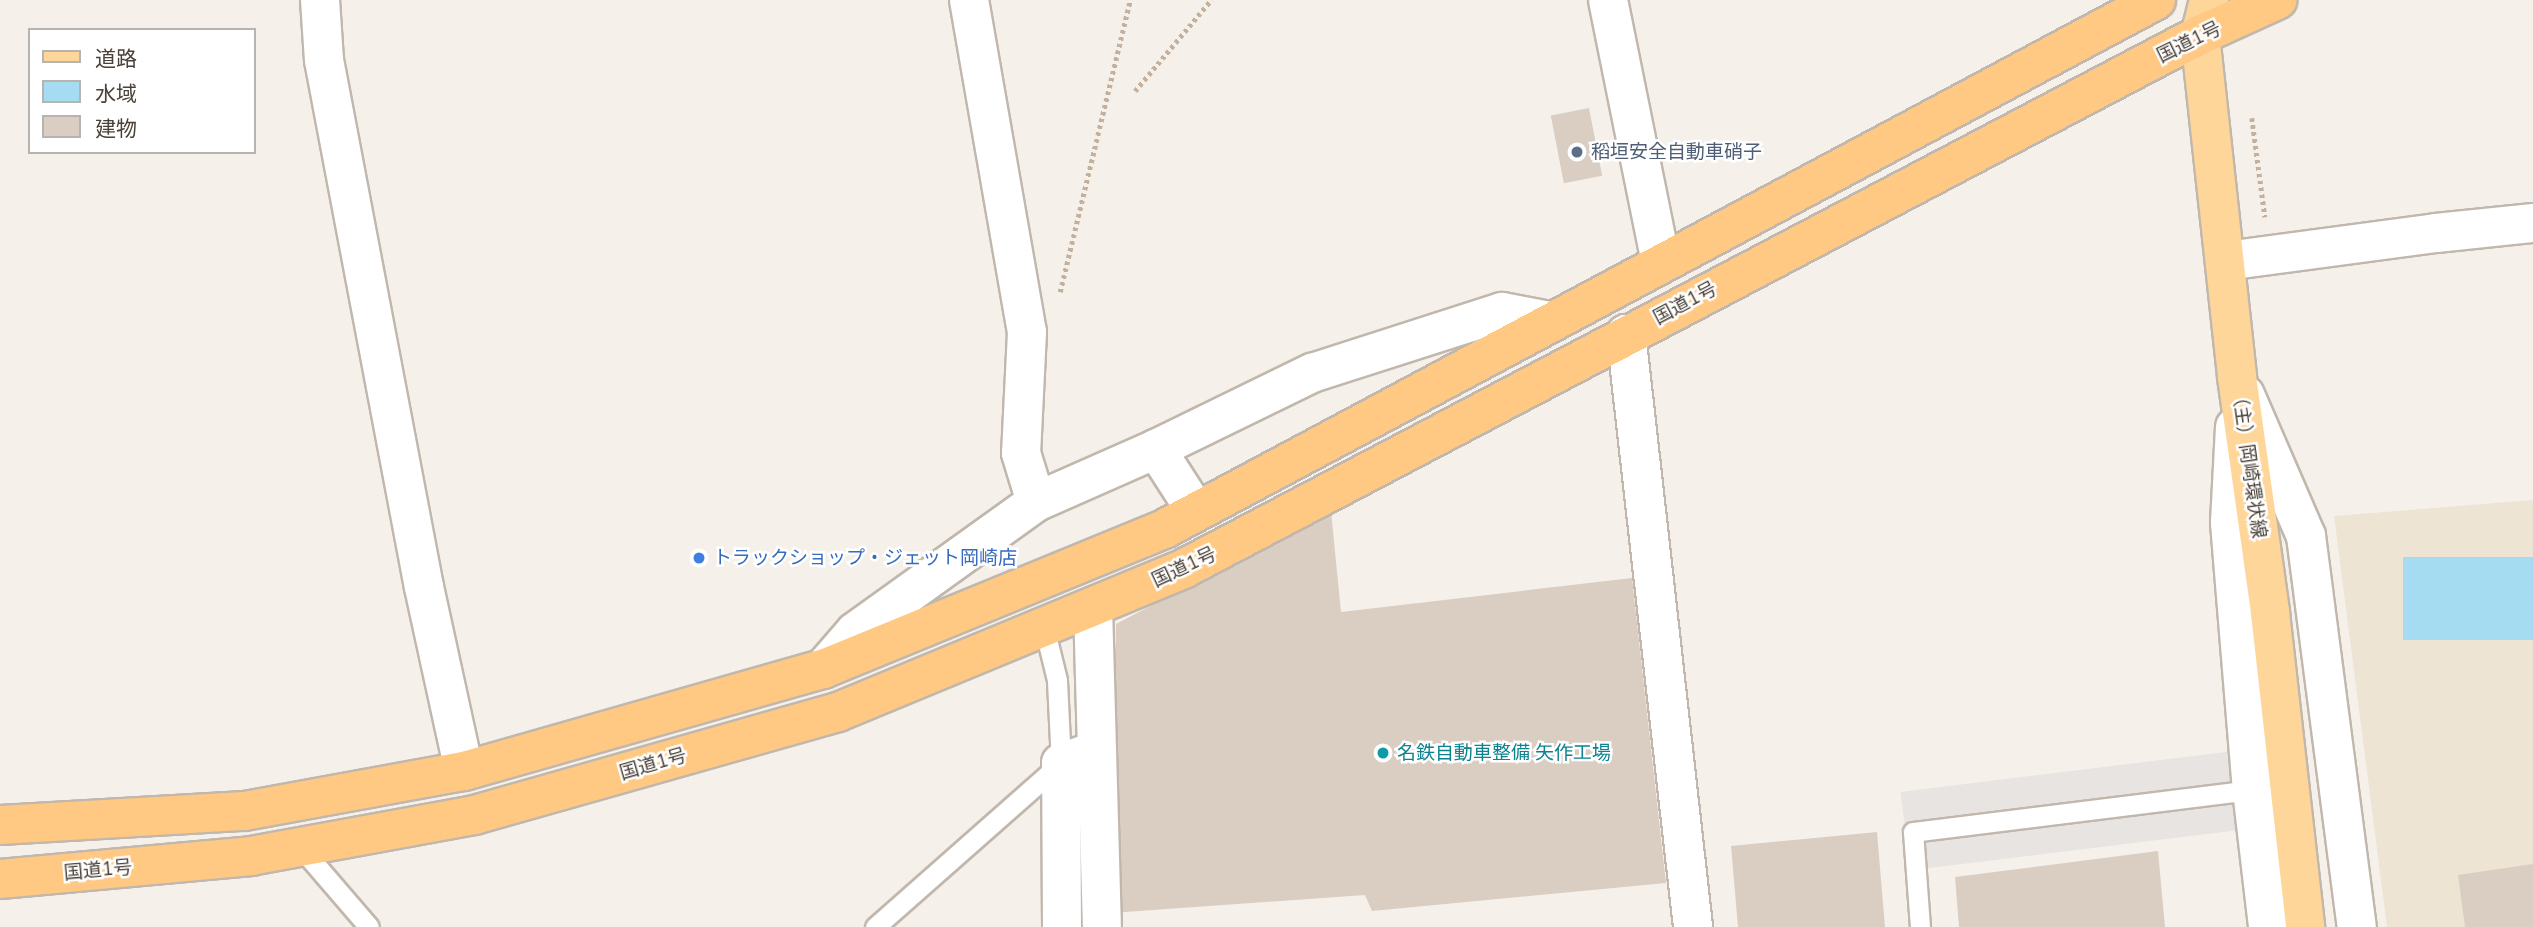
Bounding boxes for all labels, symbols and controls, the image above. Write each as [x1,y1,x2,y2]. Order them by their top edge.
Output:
street label: 国道1号 [2153,17,2225,67]
legend [28,28,256,154]
text: 道路 [95,45,137,71]
text: 水域 [95,80,137,106]
text: 建物 [95,115,137,141]
place label: 稻垣安全自動車硝子 [1591,141,1762,163]
marker: 稻垣安全自動車硝子 [1569,144,1585,160]
street label: 国道1号 [1649,277,1721,329]
street label: （主）岡崎環状線 [2227,386,2271,540]
street label: 国道1号 [1148,542,1220,592]
place label: トラックショップ・ジェット岡崎店 [713,547,1017,569]
marker: トラックショップ・ジェット岡崎店 [691,550,707,566]
place label: 名鉄自動車整備 矢作工場 [1397,742,1611,764]
street label: 国道1号 [617,744,689,784]
marker: 名鉄自動車整備 矢作工場 [1375,745,1391,761]
street label: 国道1号 [63,856,133,884]

